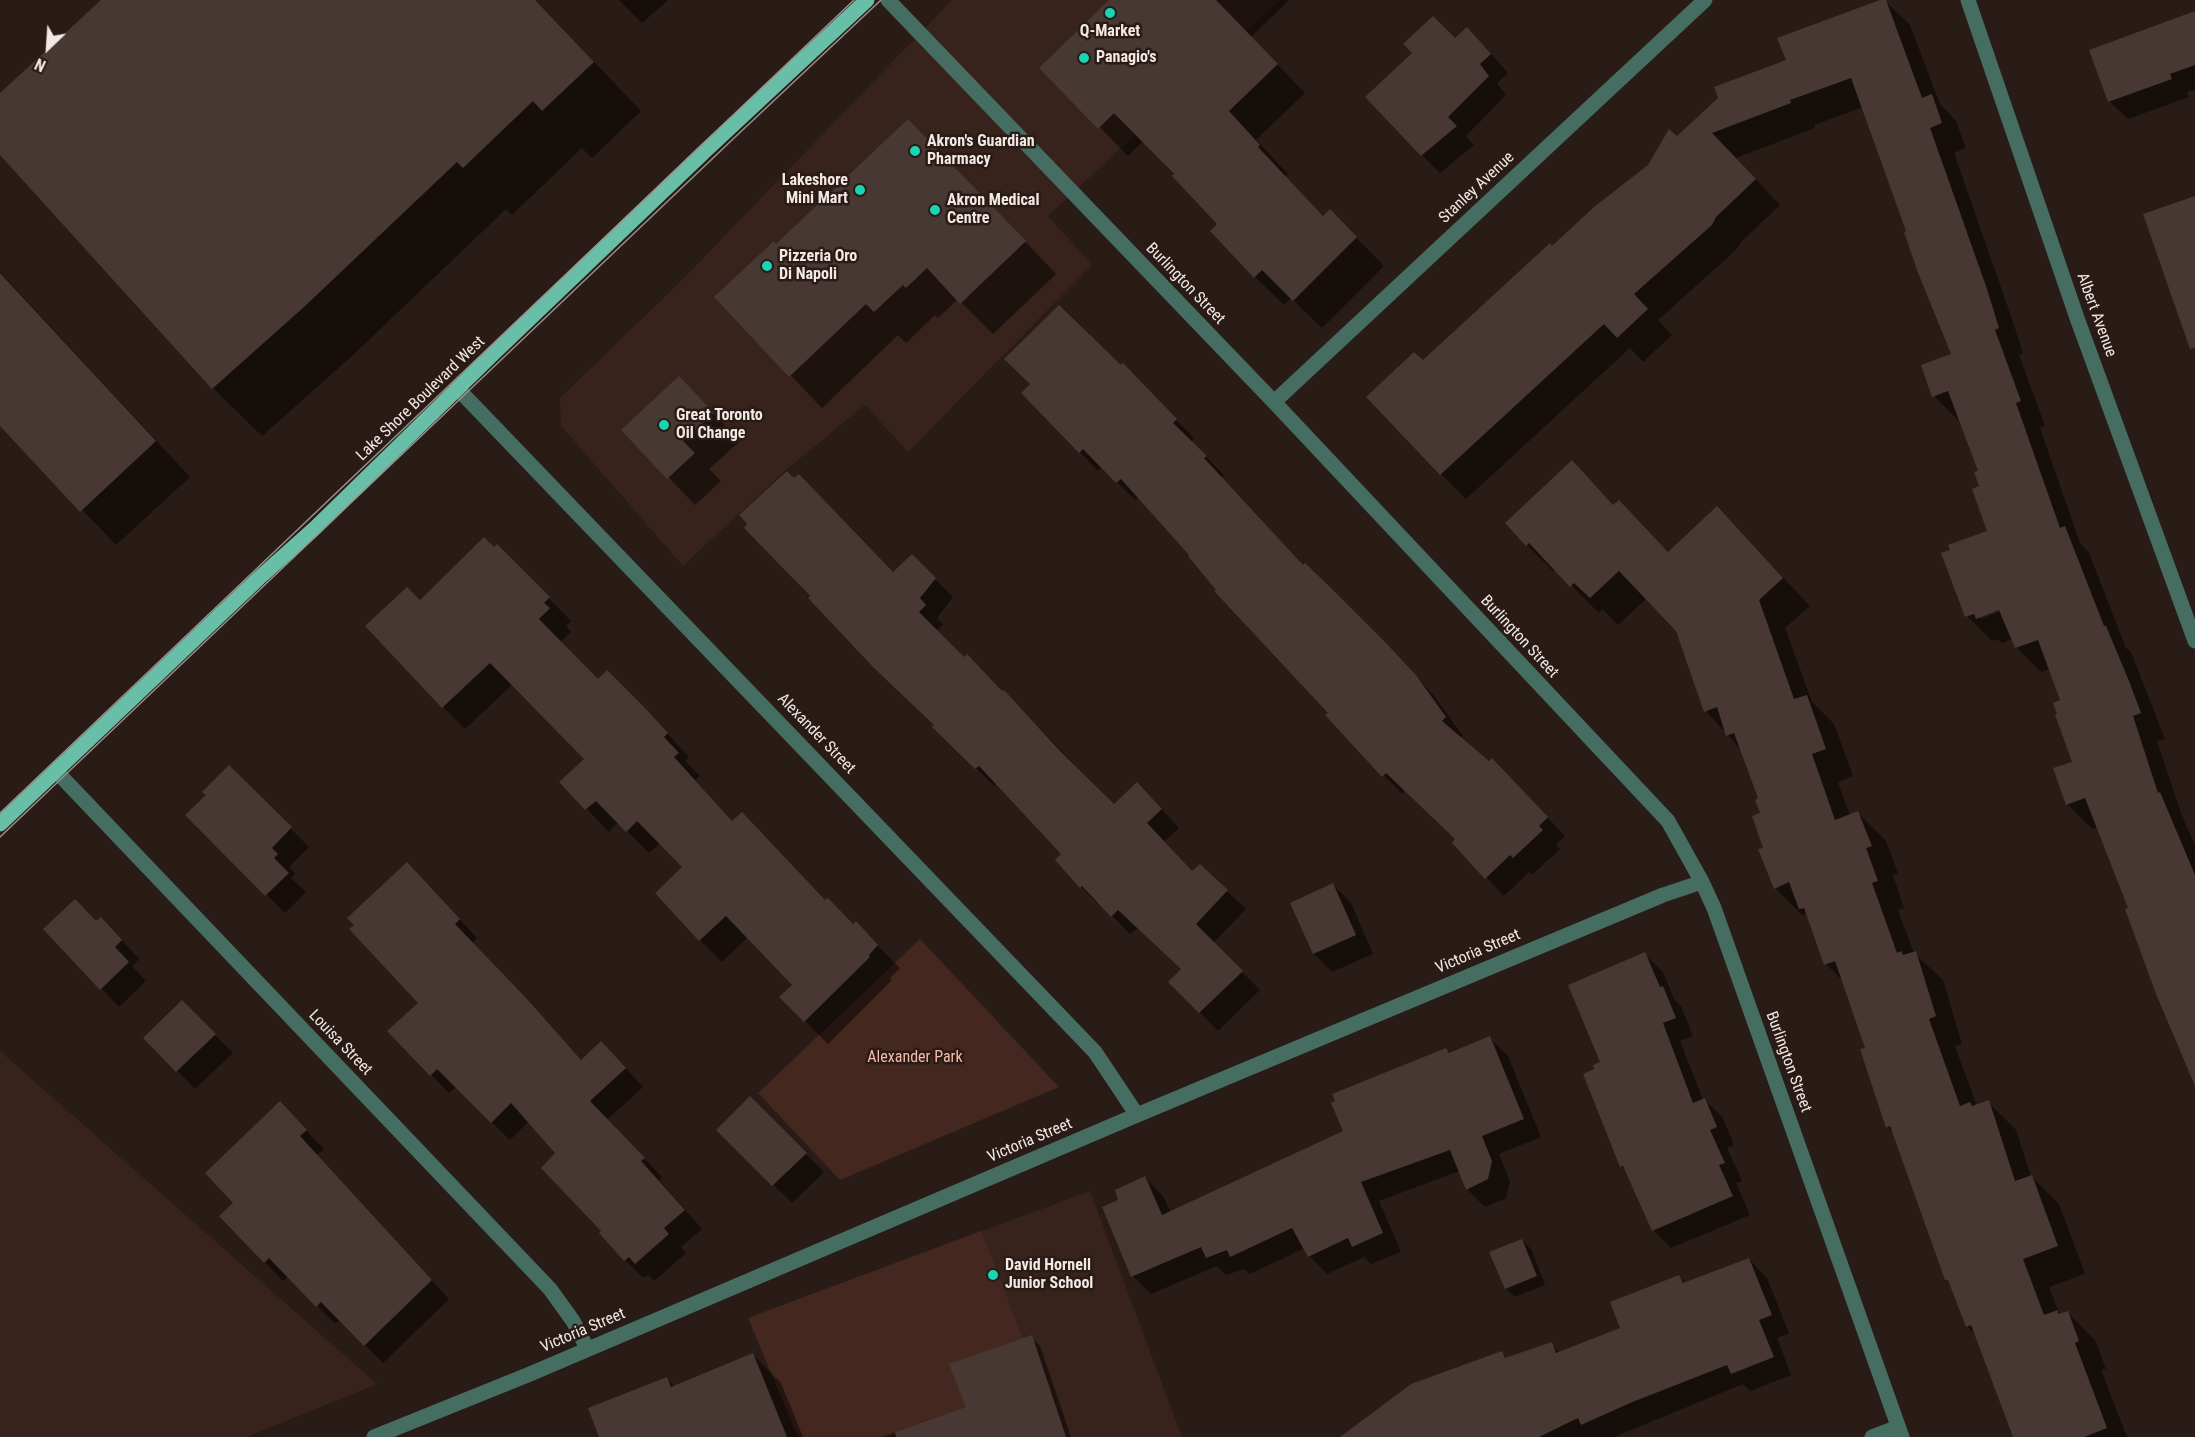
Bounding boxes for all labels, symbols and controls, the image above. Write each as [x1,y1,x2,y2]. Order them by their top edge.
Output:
marker: Q-Market [1103,6,1117,20]
north arrow [18,18,78,78]
place label: Q-Market [1080,22,1140,42]
place label: Panagio's [1096,48,1156,68]
marker: Panagio's [1077,51,1091,65]
text: N [32,54,49,75]
place label: Akron's Guardian Pharmacy [927,132,1035,170]
marker: Akron's Guardian Pharmacy [908,144,922,158]
street label: Stanley Avenue [1435,148,1519,228]
place label: Lakeshore Mini Mart [782,171,848,209]
marker: Lakeshore Mini Mart [853,183,867,197]
place label: Akron Medical Centre [947,191,1039,229]
marker: Akron Medical Centre [928,203,942,217]
street label: Burlington Street [1141,239,1229,329]
place label: Pizzeria Oro Di Napoli [779,247,857,285]
marker: Pizzeria Oro Di Napoli [760,259,774,273]
street label: Albert Avenue [2072,270,2120,360]
street label: Lake Shore Boulevard West [353,333,489,465]
place label: Great Toronto Oil Change [676,406,763,444]
marker: Great Toronto Oil Change [657,418,671,432]
street label: Burlington Street [1476,592,1562,682]
street label: Alexander Street [773,690,859,778]
street label: Victoria Street [1433,926,1523,978]
street label: Louisa Street [304,1006,376,1080]
street label: Burlington Street [1761,1009,1815,1115]
park label: Alexander Park [867,1048,963,1068]
street label: Victoria Street [985,1115,1075,1167]
place label: David Hornell Junior School [1005,1256,1093,1294]
marker: David Hornell Junior School [986,1268,1000,1282]
street label: Victoria Street [538,1305,628,1357]

